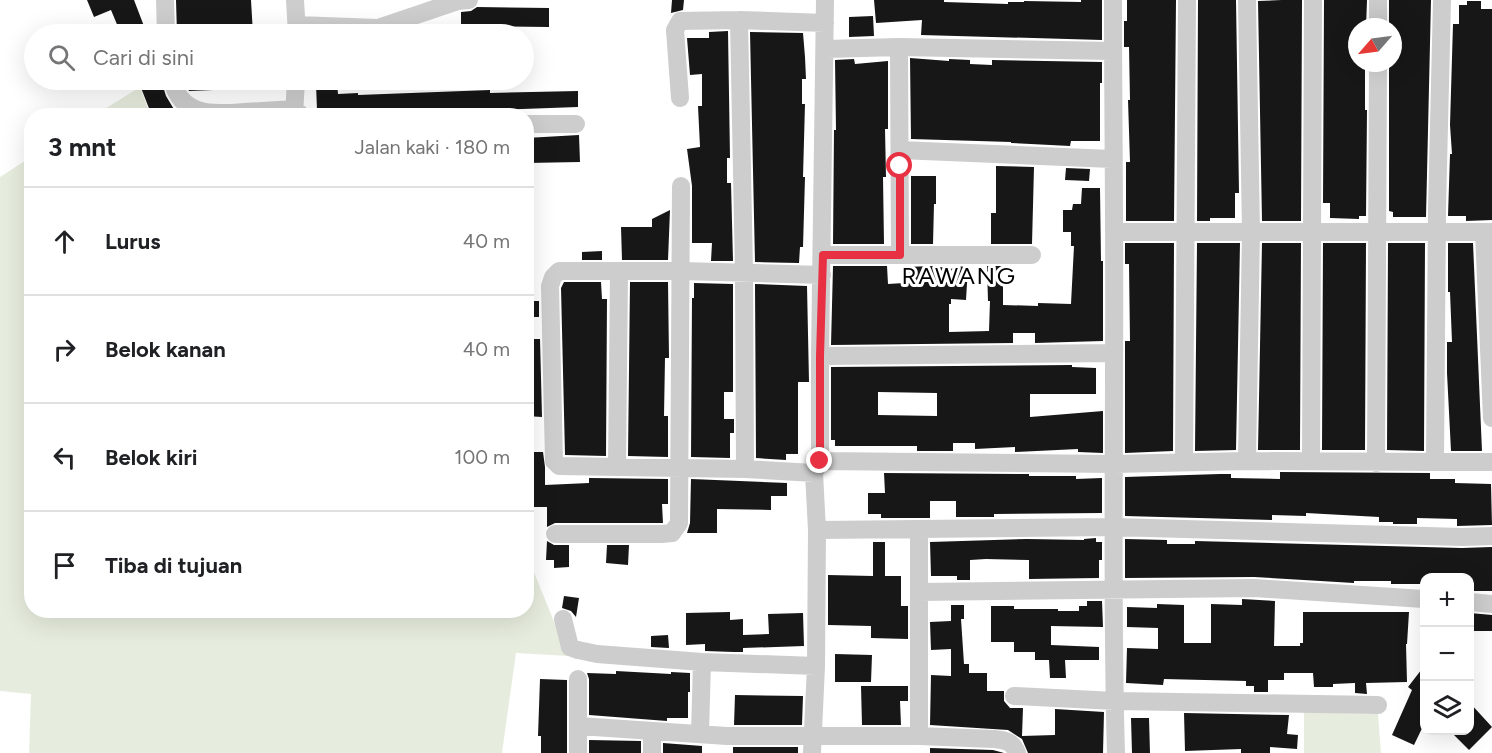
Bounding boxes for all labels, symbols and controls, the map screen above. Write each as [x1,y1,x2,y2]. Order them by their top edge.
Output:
north arrow [1348,18,1402,72]
search box [24,24,534,90]
icon: search [45,41,78,74]
text: Cari di sini [93,44,194,71]
text: 3 mnt [48,131,117,163]
text: Jalan kaki · 180 m [354,135,510,159]
route start [886,152,912,178]
icon: ahead [48,225,81,258]
text: Lurus [105,228,160,255]
text: 40 m [463,229,510,253]
district label: RAWANG [902,261,1016,290]
icon: right [48,333,81,366]
text: Belok kanan [105,336,226,363]
text: 40 m [463,337,510,361]
icon: left [48,441,81,474]
text: Belok kiri [105,444,198,471]
text: 100 m [454,445,510,469]
route end [806,447,832,473]
icon: arrive [48,549,81,582]
text: Tiba di tujuan [105,552,242,579]
map controls [1420,573,1474,735]
button: + [1420,573,1474,627]
button: − [1420,627,1474,681]
button: layers [1420,681,1474,735]

